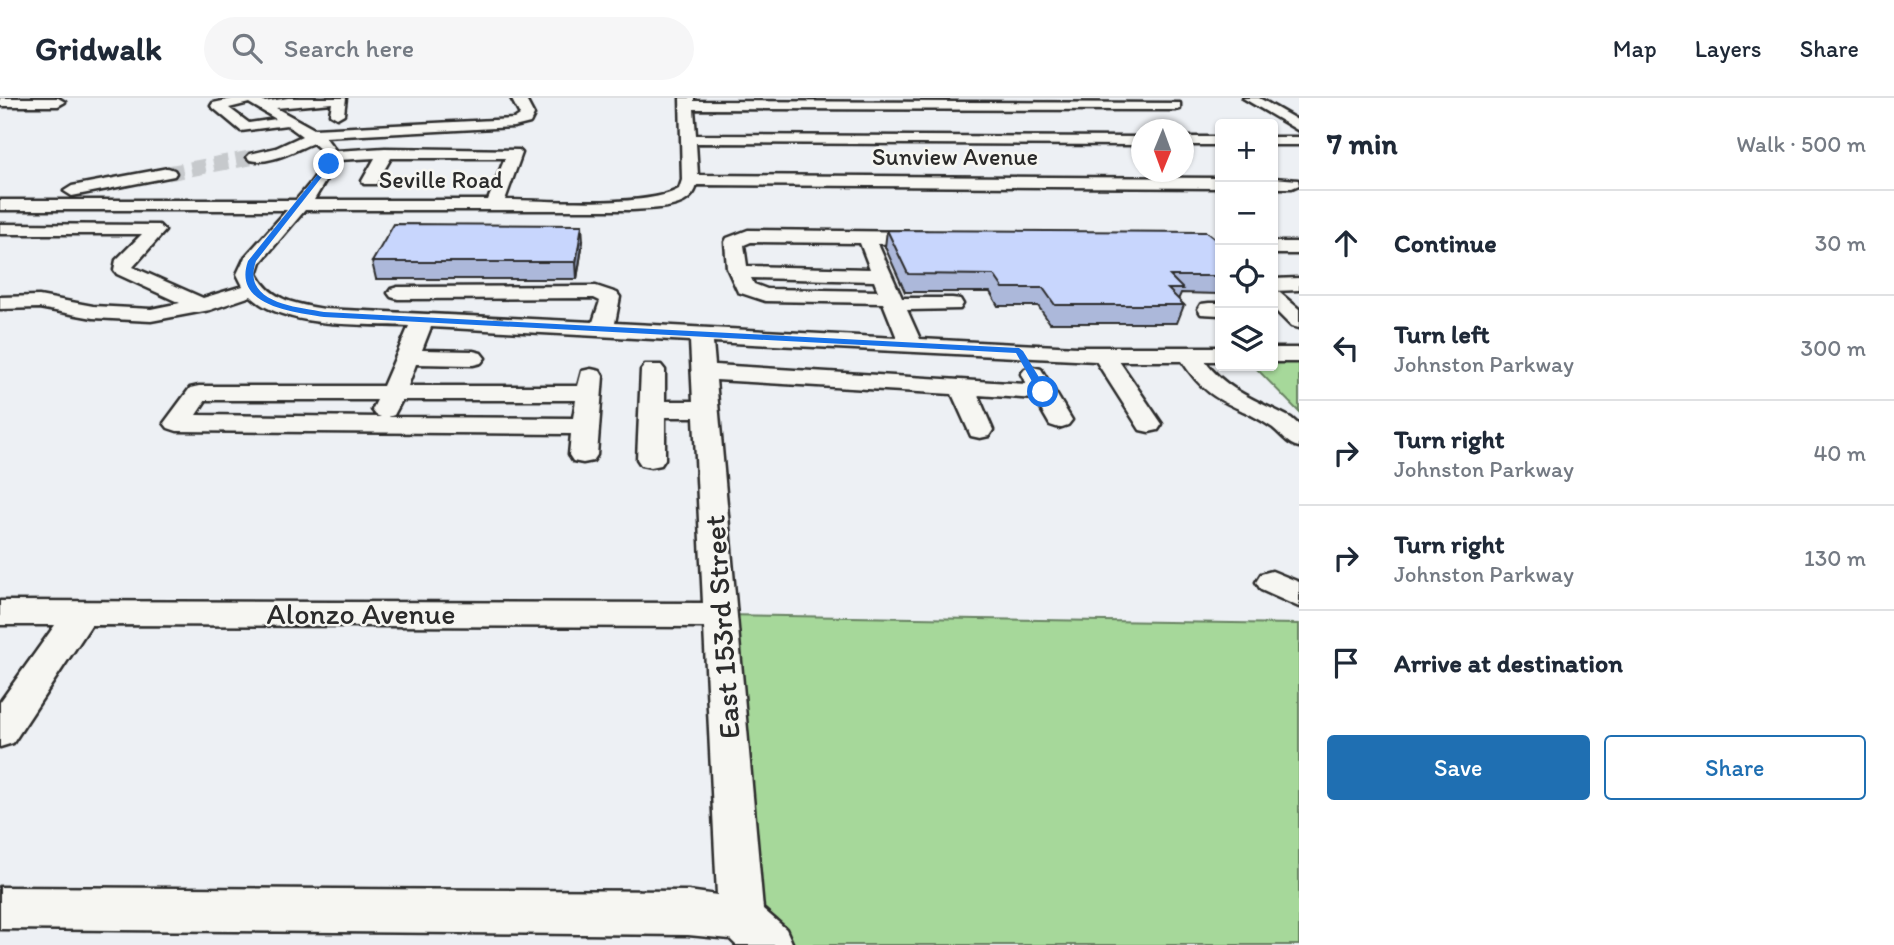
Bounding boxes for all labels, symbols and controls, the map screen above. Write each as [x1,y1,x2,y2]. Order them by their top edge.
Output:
search box [204,17,694,80]
text: Gridwalk [35,29,162,68]
icon: search [228,29,266,67]
text: Search here [284,32,414,64]
text: Map [1613,34,1657,63]
text: Layers [1695,34,1762,63]
text: Share [1800,34,1859,63]
north arrow [1131,119,1194,182]
map controls [1215,119,1278,371]
button: + [1215,119,1278,182]
text: 7 min [1327,125,1398,162]
text: Walk · 500 m [1736,130,1866,158]
street label: Sunview Avenue [872,142,1038,171]
route end [313,148,344,179]
street label: Seville Road [379,165,503,194]
button: − [1215,182,1278,245]
icon: ahead [1327,224,1365,262]
text: Continue [1394,227,1497,259]
text: 30 m [1815,229,1866,257]
button: locate [1215,245,1278,308]
button: layers [1215,308,1278,371]
text: Turn left [1394,318,1490,350]
icon: left [1327,329,1365,367]
text: 300 m [1801,334,1866,362]
text: Johnston Parkway [1394,350,1574,378]
route start [1027,376,1058,407]
text: Turn right [1394,423,1505,455]
icon: right [1327,434,1365,472]
text: 40 m [1813,439,1866,467]
text: Johnston Parkway [1394,455,1574,483]
street label: East 153rd Street [695,514,748,740]
text: Turn right [1394,528,1505,560]
icon: right [1327,539,1365,577]
text: 130 m [1804,544,1866,572]
text: Johnston Parkway [1394,560,1574,588]
street label: Alonzo Avenue [267,595,455,632]
icon: arrive [1327,644,1365,682]
text: Arrive at destination [1394,647,1623,679]
button: Save [1327,735,1590,800]
button: Share [1604,735,1866,800]

